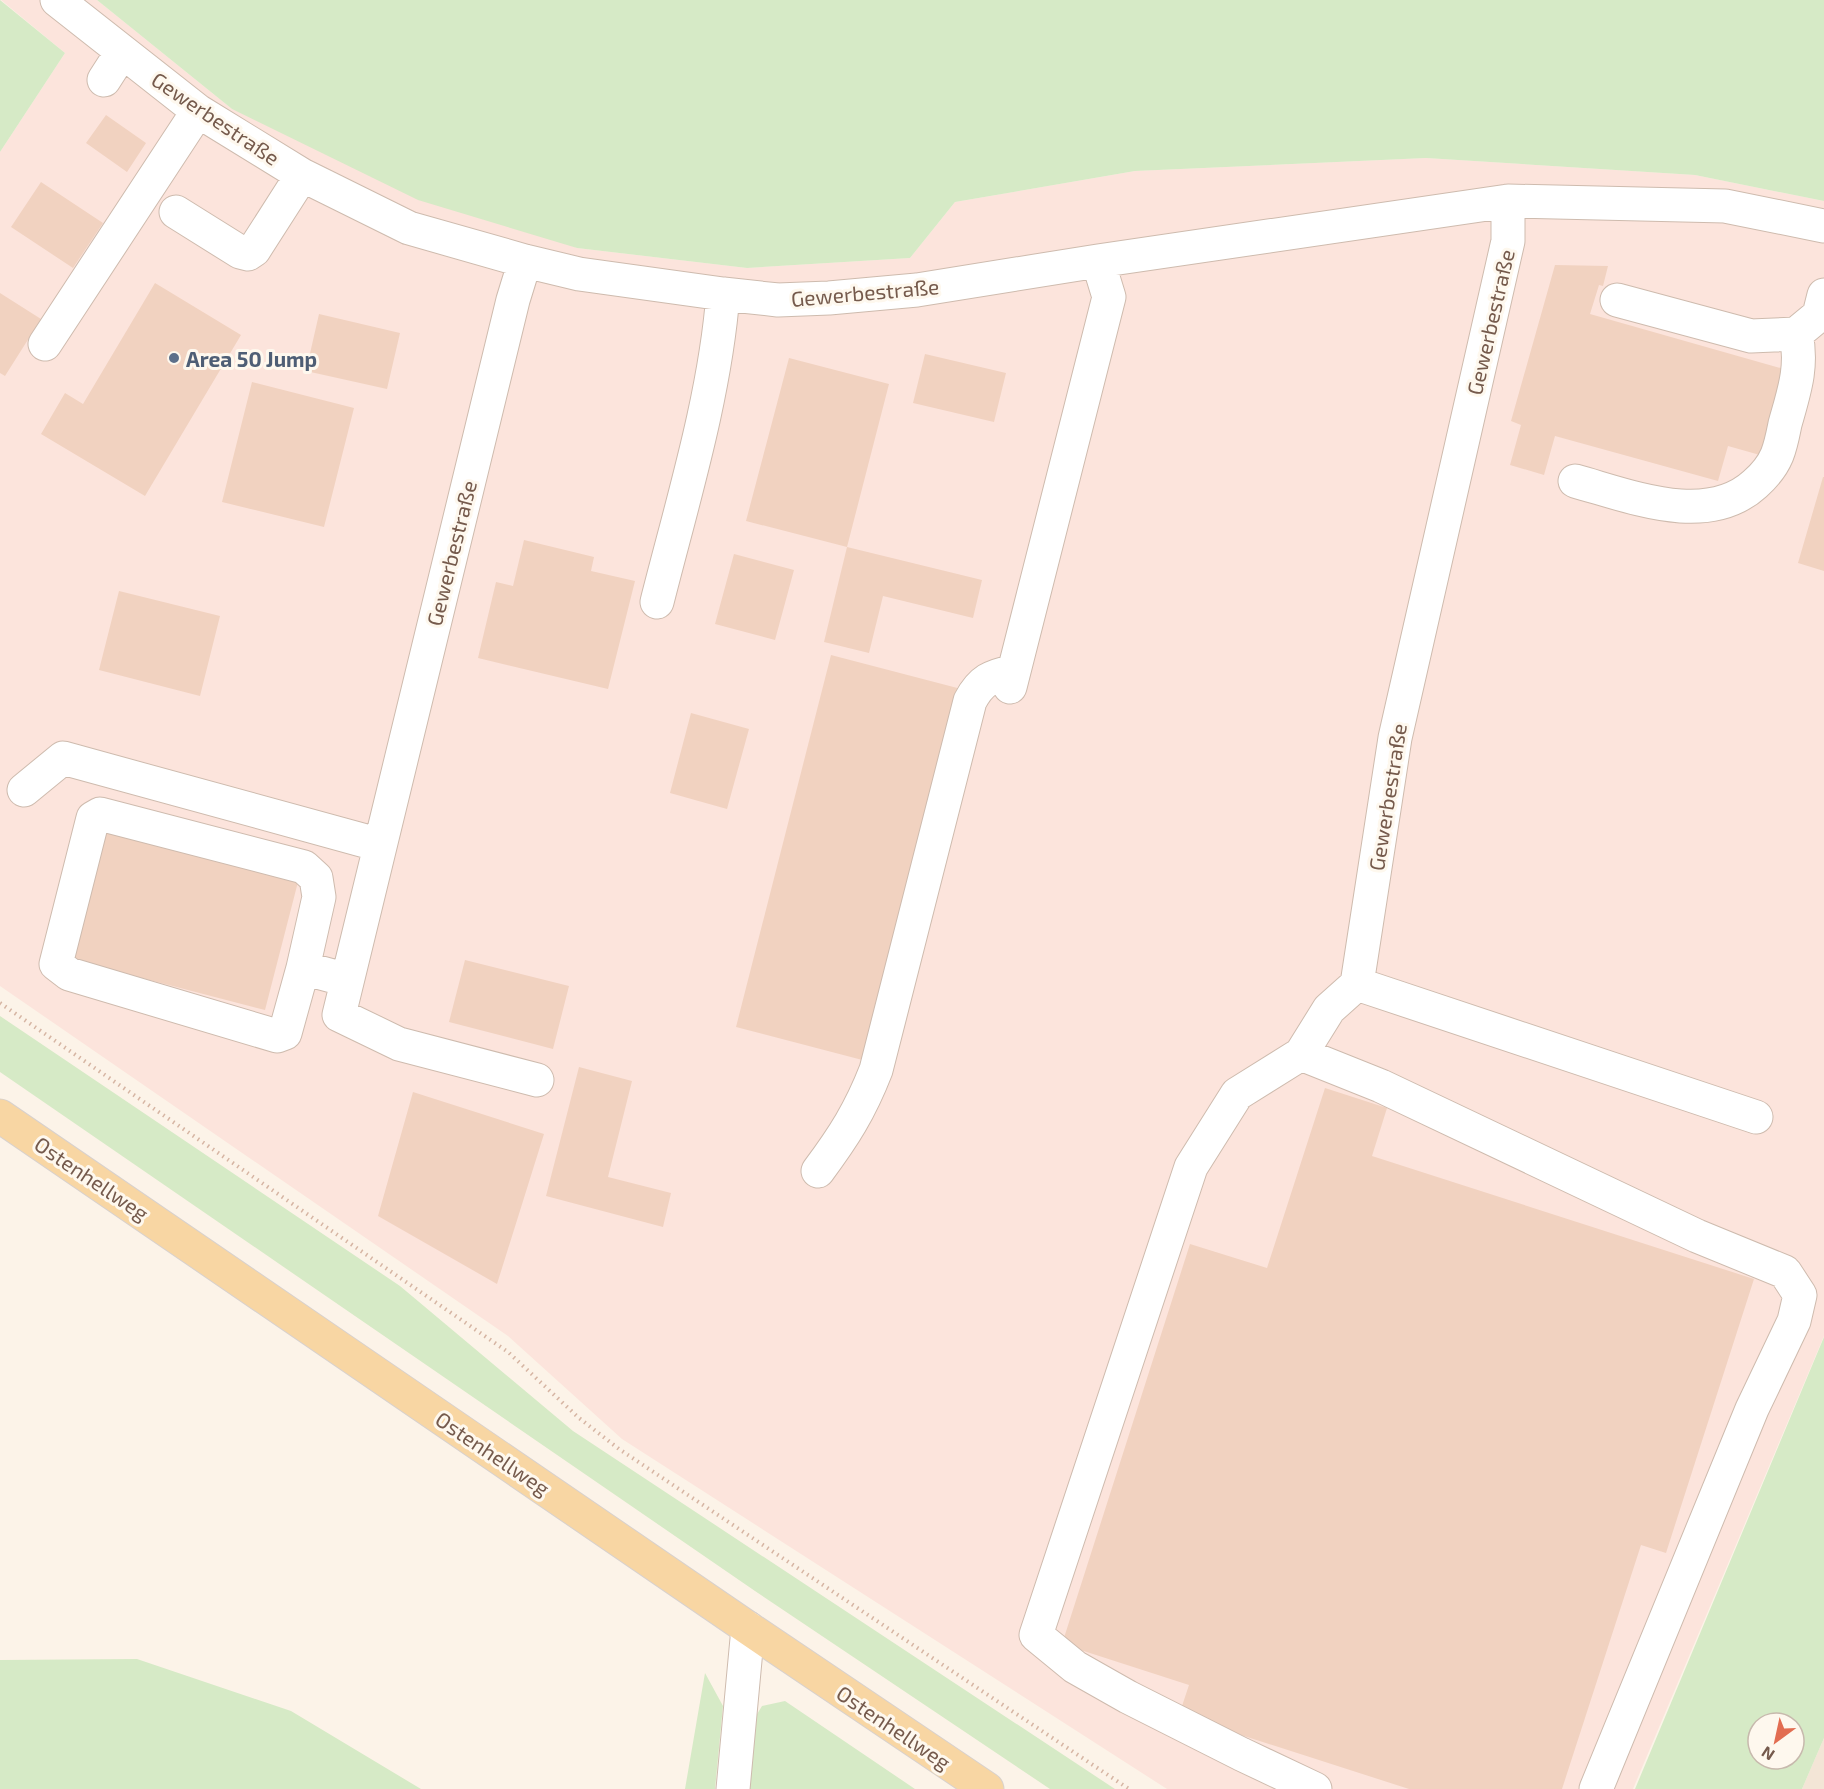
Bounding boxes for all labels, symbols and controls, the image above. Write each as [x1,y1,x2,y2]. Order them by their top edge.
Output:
street label: Gewerbestraße [147,66,285,170]
street label: Gewerbestraße [1461,247,1519,397]
street label: Gewerbestraße [790,273,940,311]
place label: Area 50 Jump [186,346,317,371]
marker: Area 50 Jump [167,351,181,365]
street label: Gewerbestraße [421,478,481,628]
street label: Gewerbestraße [1363,722,1411,872]
street label: Ostenhellweg [30,1131,154,1225]
street label: Ostenhellweg [431,1406,555,1500]
street label: Ostenhellweg [832,1680,956,1774]
north arrow [1746,1711,1806,1771]
text: N [1758,1743,1778,1765]

